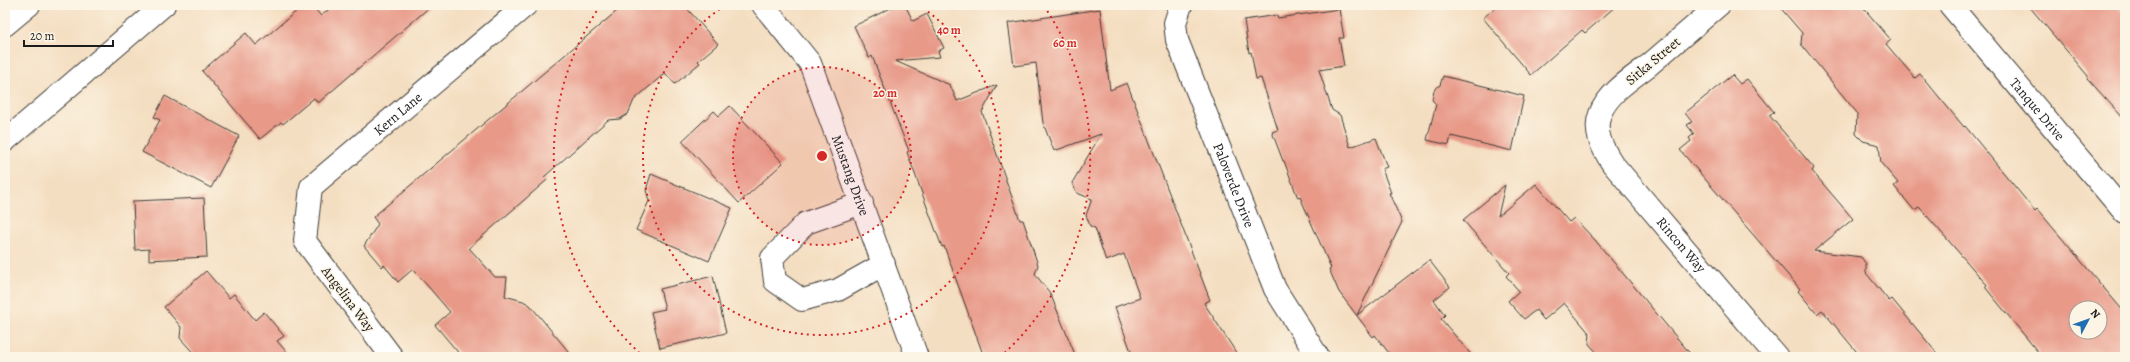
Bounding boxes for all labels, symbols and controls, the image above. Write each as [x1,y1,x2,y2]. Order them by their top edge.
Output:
scale bar [24,22,113,48]
text: 40 m [937,22,961,38]
text: 20 m [30,28,54,44]
street label: Sitka Street [1622,32,1685,90]
text: 60 m [1053,35,1077,51]
street label: Tanque Drive [2006,74,2069,144]
text: 20 m [873,85,897,101]
street label: Kern Lane [369,88,426,140]
street label: Mustang Drive [827,132,874,218]
street label: Paloverde Drive [1209,140,1259,230]
centre of rings [815,149,829,163]
street label: Rincon Way [1652,213,1711,277]
street label: Angelina Way [316,261,379,336]
north arrow [2068,300,2108,340]
text: N [2087,306,2103,322]

